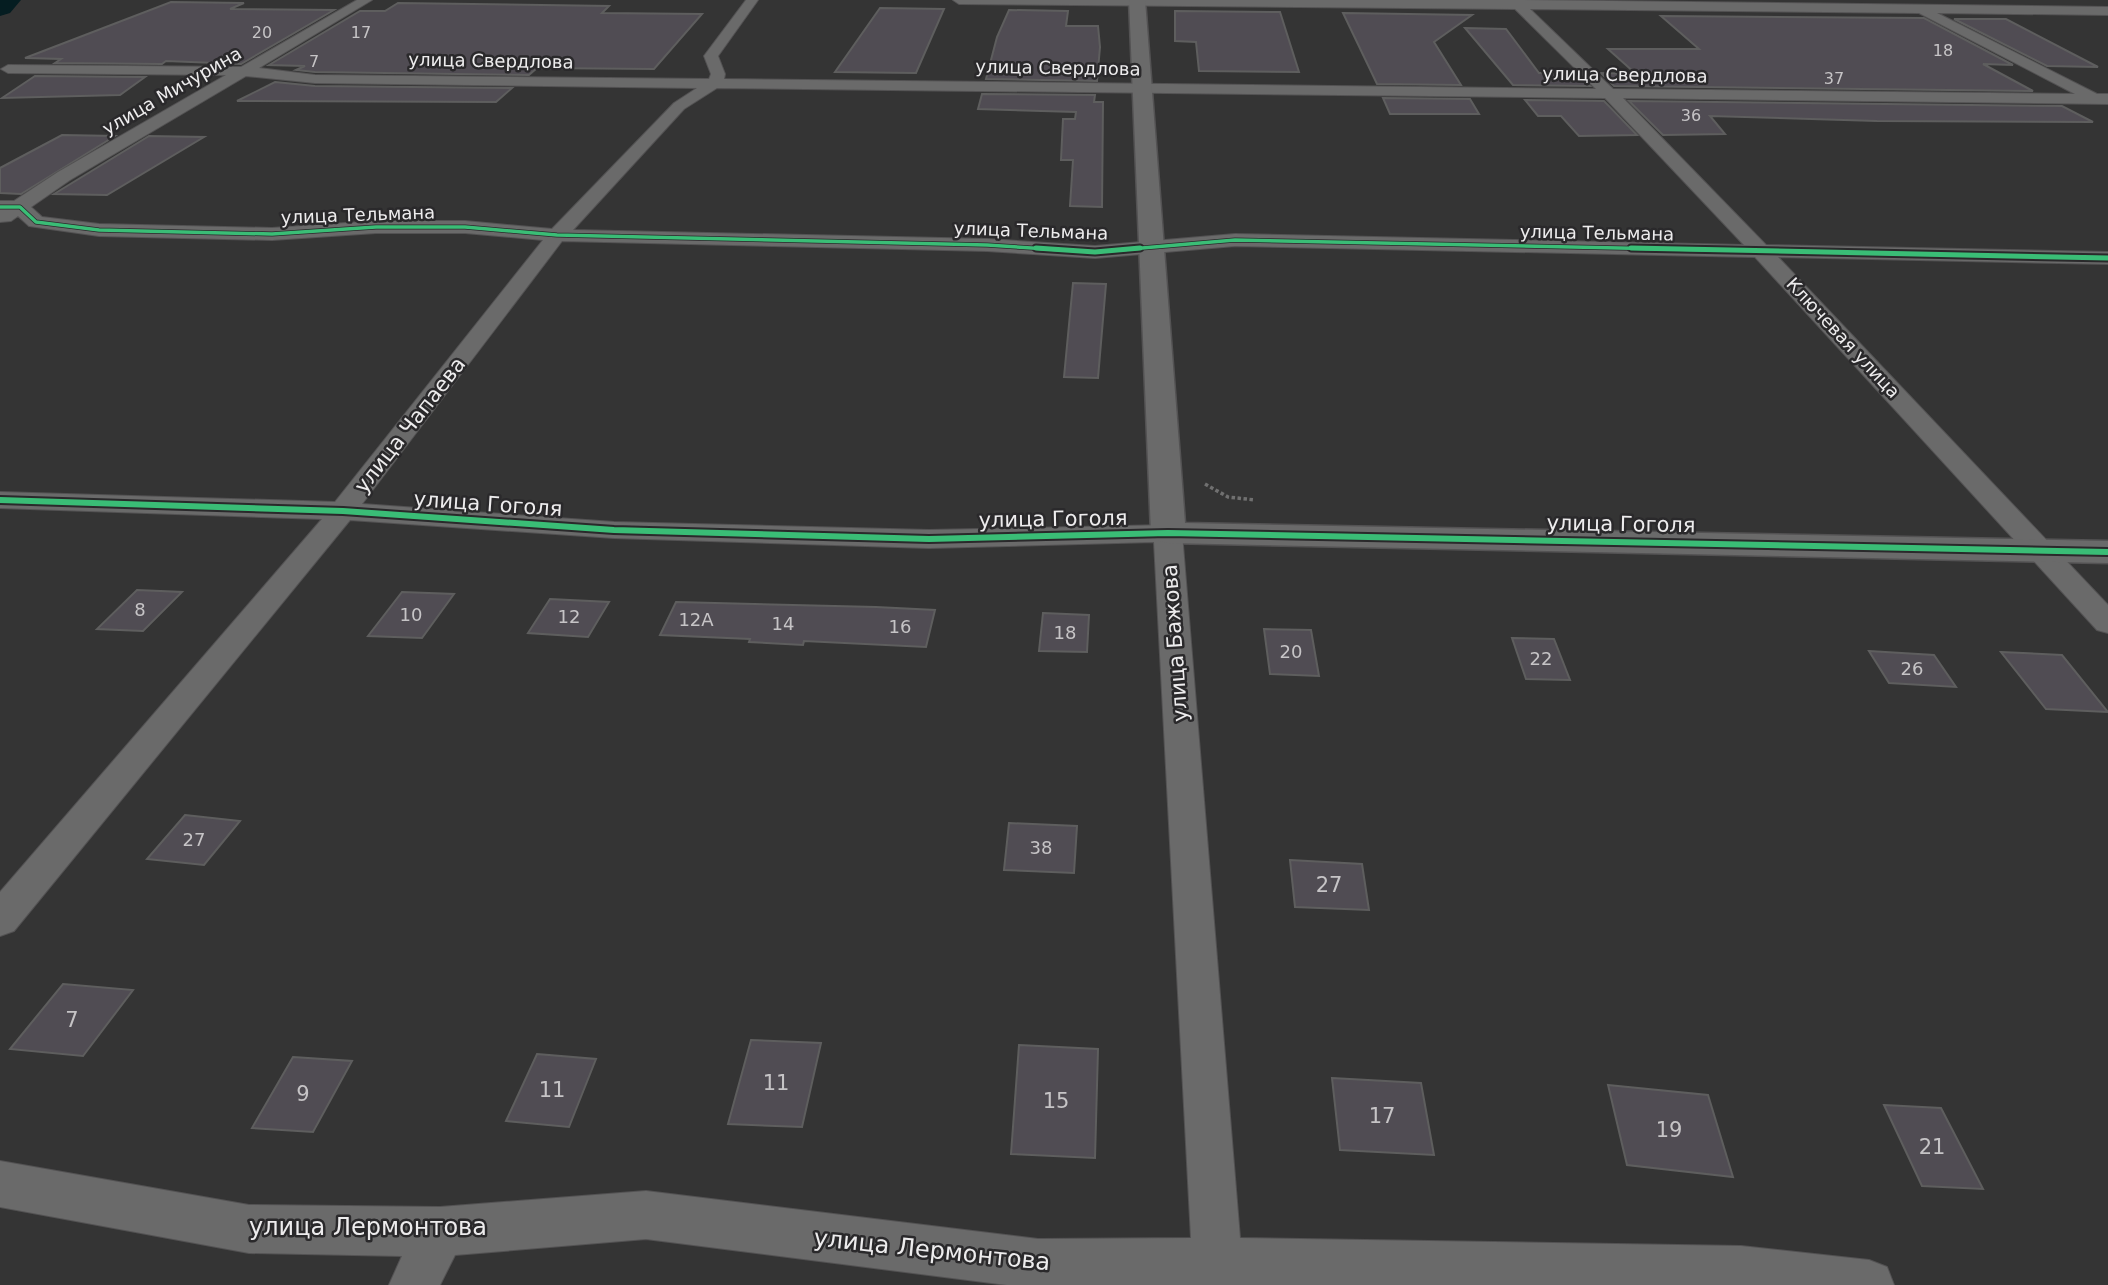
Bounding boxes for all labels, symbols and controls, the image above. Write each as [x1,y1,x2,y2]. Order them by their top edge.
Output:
house number: 20 [252,23,272,42]
house number: 17 [351,23,371,42]
house number: 18 [1933,41,1953,60]
street label: улица Мичурина [98,42,245,139]
street label: улица Свердлова [408,49,574,72]
house number: 7 [309,52,319,71]
street label: улица Свердлова [975,56,1141,79]
street label: улица Свердлова [1542,63,1708,86]
house number: 37 [1824,69,1844,88]
house number: 36 [1681,106,1701,125]
street label: улица Тельмана [280,201,436,228]
street label: улица Тельмана [953,217,1109,244]
street label: улица Тельмана [1520,221,1674,244]
street label: Ключевая улица [1782,273,1904,402]
street label: улица Чапаева [350,352,470,498]
street label: улица Гоголя [413,487,563,521]
street label: улица Гоголя [978,506,1128,532]
street label: улица Гоголя [1546,511,1696,537]
street label: улица Бажова [1158,564,1192,722]
house number: 8 [134,599,146,620]
house number: 10 [400,604,422,625]
house number: 12 [558,606,580,627]
house number: 12А [678,609,714,630]
house number: 14 [772,613,794,634]
house number: 16 [889,616,911,637]
house number: 18 [1054,622,1076,643]
house number: 20 [1280,641,1302,662]
house number: 22 [1530,648,1552,669]
house number: 26 [1901,658,1923,679]
house number: 27 [183,829,205,850]
house number: 38 [1030,837,1052,858]
house number: 27 [1316,873,1342,897]
house number: 7 [65,1008,79,1032]
house number: 11 [763,1071,789,1095]
house number: 11 [539,1078,565,1102]
house number: 9 [296,1082,310,1106]
house number: 15 [1043,1089,1069,1113]
house number: 17 [1369,1104,1395,1128]
house number: 19 [1656,1118,1682,1142]
house number: 21 [1919,1135,1945,1159]
street label: улица Лермонтова [249,1213,487,1241]
street label: улица Лермонтова [812,1224,1052,1276]

